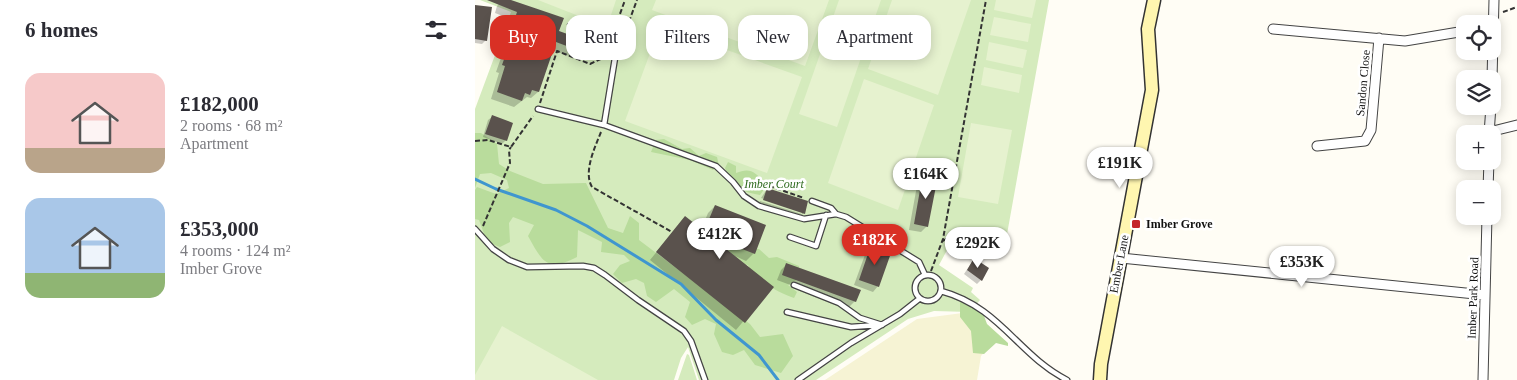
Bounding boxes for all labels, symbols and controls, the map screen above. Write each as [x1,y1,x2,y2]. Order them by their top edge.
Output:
chip: Buy [490,15,556,60]
chip: Rent [566,15,636,60]
chip: Filters [646,15,728,60]
chip: New [738,15,808,60]
chip: Apartment [818,15,931,60]
map controls [1456,15,1501,225]
button: locate [1456,15,1501,60]
icon: filters [422,16,450,44]
text: 6 homes [25,18,98,42]
street label: Sandon Close [1353,49,1373,117]
button: layers [1456,70,1501,115]
text: £182,000 [180,92,259,116]
icon: home [65,93,125,153]
text: 2 rooms · 68 m² [180,117,283,134]
button: + [1456,125,1501,170]
text: Apartment [180,135,248,152]
pin: £191K [1085,146,1155,189]
text: £191K [1098,154,1142,171]
pin: £164K [891,158,961,200]
text: £164K [904,165,948,182]
park label: Imber Court [743,177,804,191]
button: − [1456,180,1501,225]
text: £353,000 [180,217,259,241]
place label: Imber Grove [1146,217,1213,231]
icon: home [65,218,125,278]
pin: £412K [685,218,755,260]
marker: Imber Grove [1130,218,1142,230]
pin: £182K [840,224,910,266]
text: £412K [698,225,742,242]
pin: £292K [943,226,1013,269]
text: £182K [853,231,897,248]
text: £292K [956,234,1000,251]
street label: Ember Lane [1107,234,1131,294]
text: 4 rooms · 124 m² [180,242,291,259]
pin: £353K [1267,246,1337,288]
text: £353K [1280,253,1324,270]
street label: Imber Park Road [1465,257,1481,339]
text: Imber Grove [180,260,262,277]

